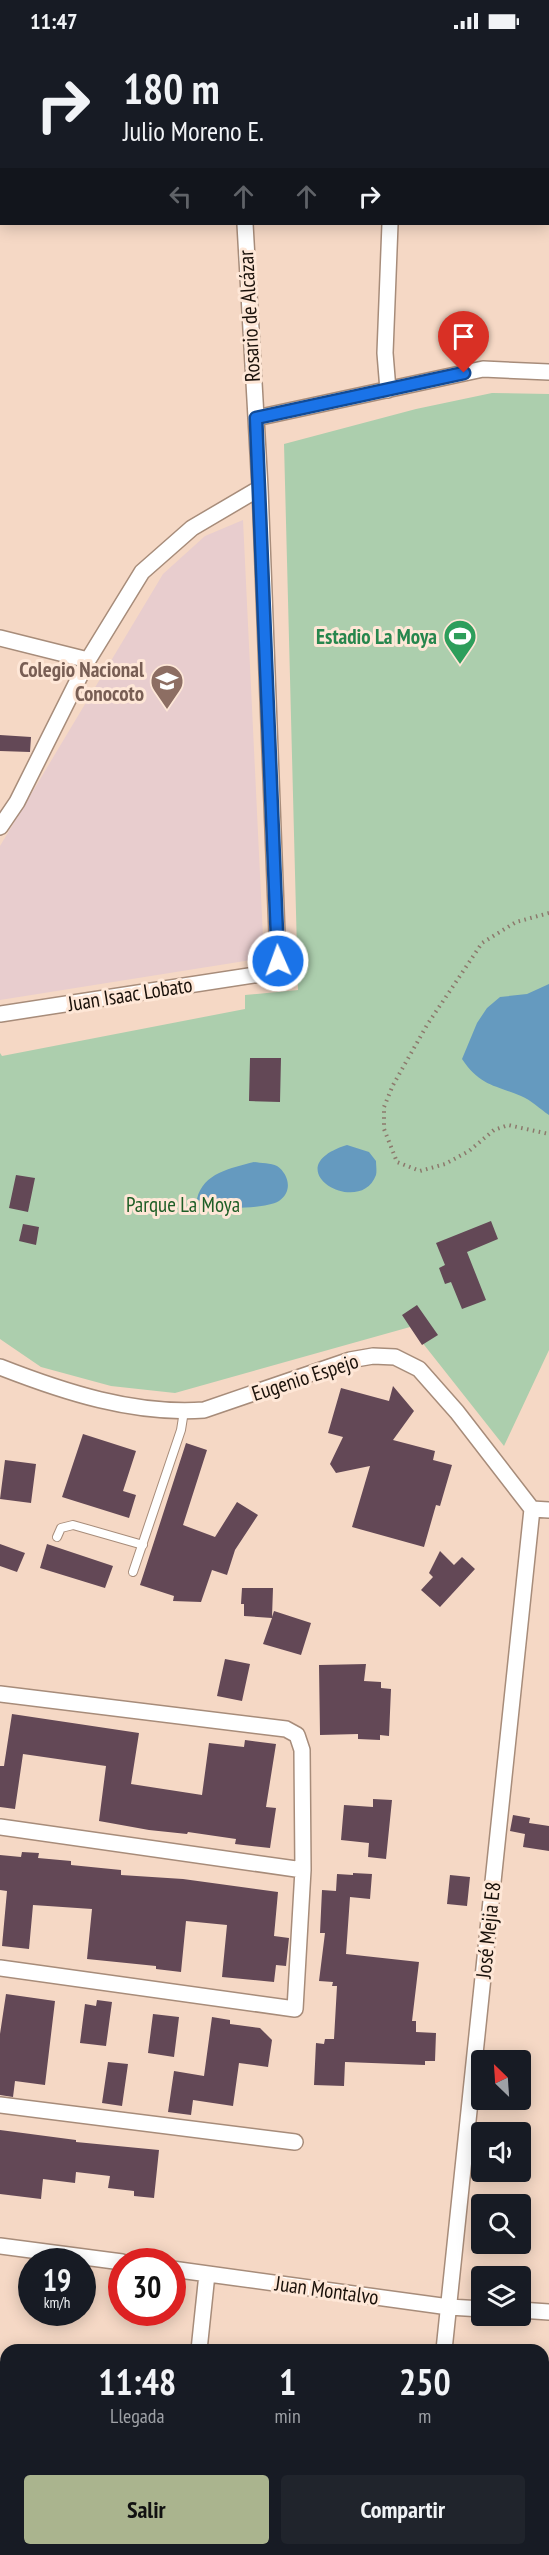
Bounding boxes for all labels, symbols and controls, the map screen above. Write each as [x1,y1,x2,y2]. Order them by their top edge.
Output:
text: 11:47 [30,7,78,35]
text: 180 m [123,61,220,116]
icon: right [24,66,102,144]
text: Julio Moreno E. [123,114,264,148]
icon: left [164,180,197,213]
icon: ahead [227,180,260,213]
icon: ahead [290,180,323,213]
icon: right [353,180,386,213]
street label: Rosario de Alcázar [232,249,266,382]
pin [438,311,489,373]
icon: arrive [447,320,480,353]
sports icon: Estadio La Moya [442,618,478,665]
place label: Estadio La Moya [316,623,437,650]
place label: Colegio Nacional Conocoto [19,656,145,707]
school or university icon: Colegio Nacional Conocoto [149,663,185,710]
position arrow [246,929,310,993]
street label: Juan Isaac Lobato [65,971,194,1017]
park label: Parque La Moya [126,1191,240,1218]
street label: Eugenio Espejo [248,1347,362,1407]
street label: José Mejia E8 [469,1880,506,1981]
north arrow [471,2050,531,2110]
map controls [471,2050,531,2326]
button: sound [471,2122,531,2182]
button: search [471,2194,531,2254]
speed limit sign: 30 [108,2248,186,2326]
text: 19 [43,2260,71,2299]
button: layers [471,2266,531,2326]
street label: Juan Montalvo [273,2269,380,2311]
text: km/h [44,2293,70,2312]
text: 11:48 [98,2358,176,2405]
text: 1 [279,2358,296,2405]
text: 250 [399,2358,451,2405]
text: Llegada [110,2403,164,2429]
text: min [275,2403,301,2429]
text: m [418,2403,431,2429]
button: Salir [24,2475,269,2544]
button: Compartir [281,2475,525,2544]

